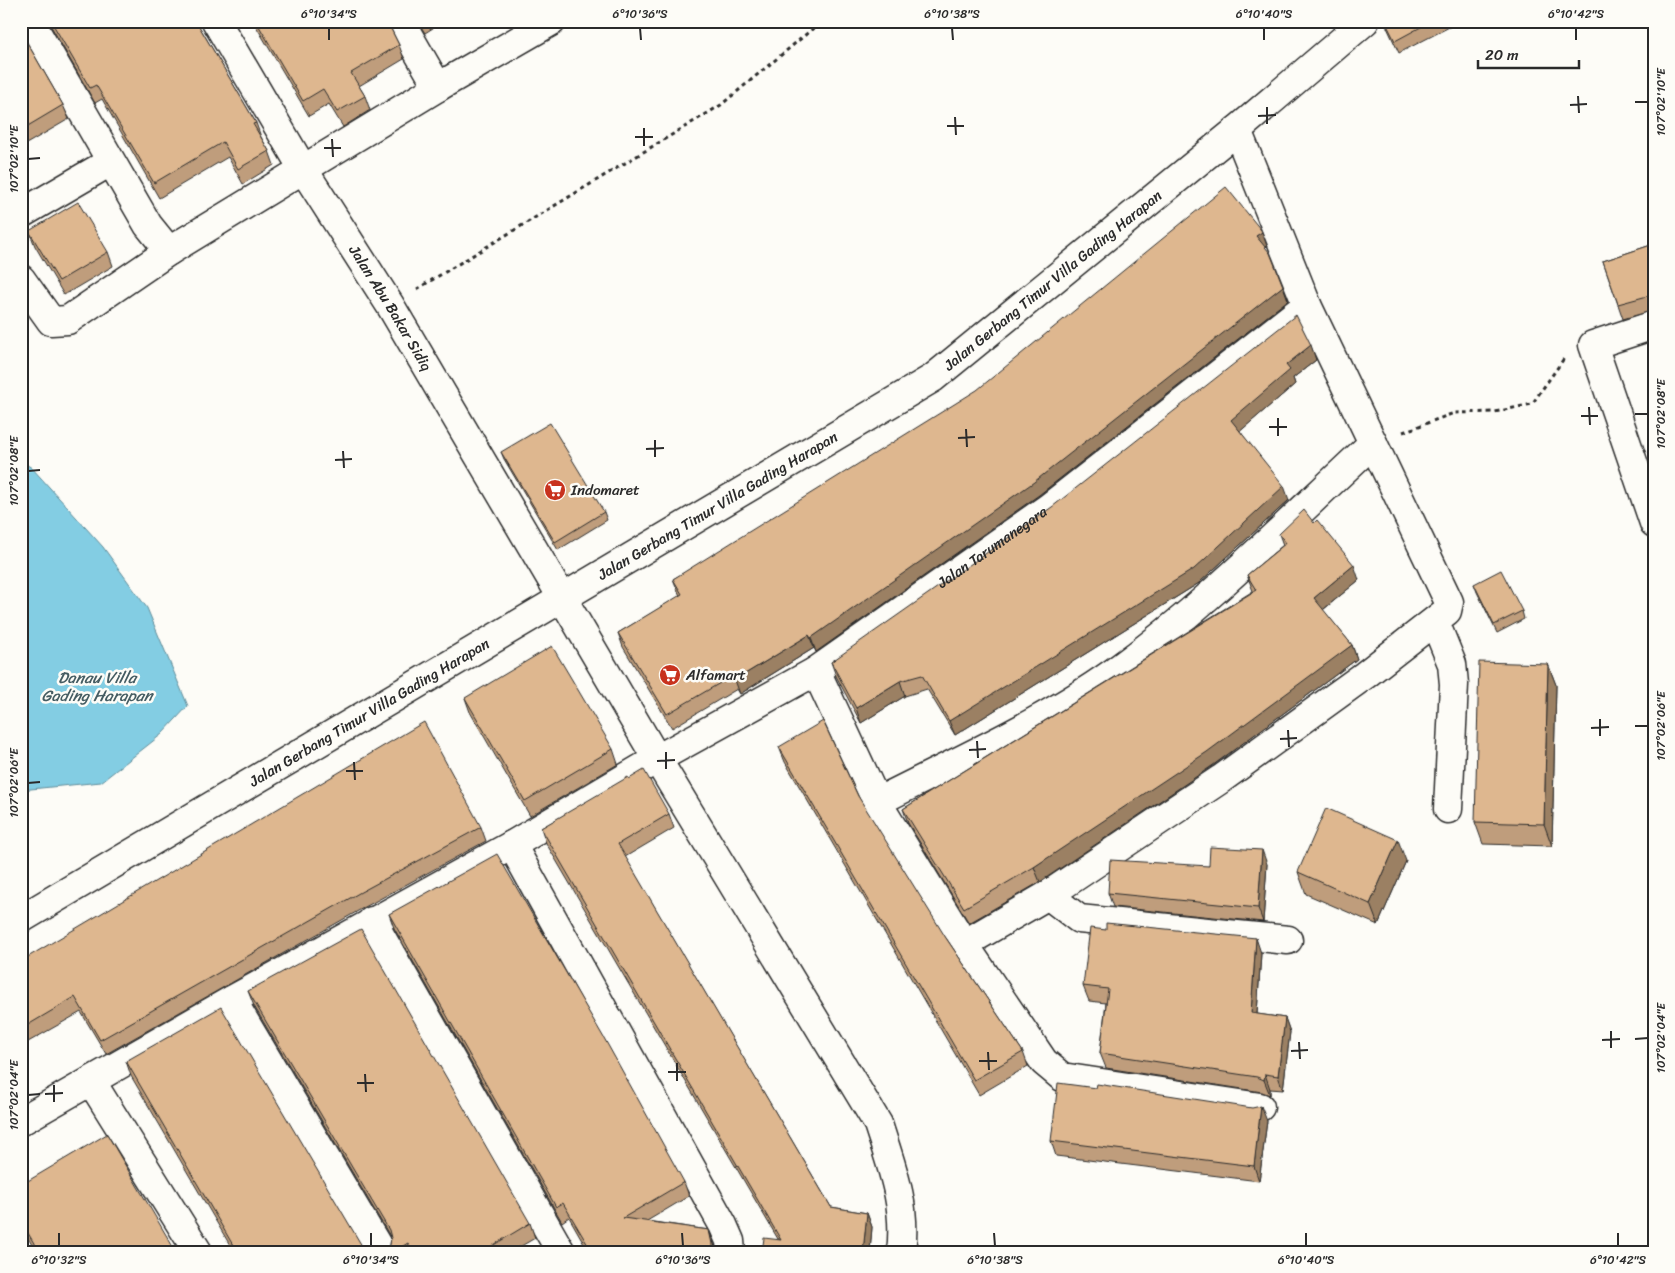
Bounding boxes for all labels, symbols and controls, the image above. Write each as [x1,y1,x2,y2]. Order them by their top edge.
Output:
text: 6°10'34"S [301,3,357,25]
text: 6°10'36"S [612,3,668,25]
text: 6°10'38"S [924,3,980,25]
text: 6°10'40"S [1236,3,1293,25]
text: 6°10'42"S [1548,3,1605,25]
scale bar [1478,38,1579,70]
text: 20 m [1485,42,1519,68]
text: 107°02'10"E [1650,67,1672,136]
text: 107°02'10"E [3,124,25,193]
street label: Jalan Gerbang Timur Villa Gading Harapan [937,183,1168,378]
street label: Jalan Abu Bakar Sidiq [341,239,439,377]
text: 107°02'08"E [1650,378,1672,449]
street label: Jalan Gerbang Timur Villa Gading Harapan [592,424,843,588]
text: 107°02'08"E [3,435,25,506]
place label: Indomaret [570,477,640,503]
supermarket icon: Indomaret [543,478,567,502]
street label: Jalan Tarumanegara [931,499,1053,596]
street label: Jalan Gerbang Timur Villa Gading Harapan [243,631,494,794]
place label: Alfamart [685,662,746,688]
water label: Danau Villa Gading Harapan [42,663,155,710]
supermarket icon: Alfamart [658,663,682,687]
text: 107°02'06"E [1650,690,1672,761]
text: 107°02'06"E [3,747,25,818]
text: 107°02'04"E [1650,1001,1672,1073]
text: 107°02'04"E [3,1058,25,1130]
text: 6°10'32"S [31,1249,87,1271]
text: 6°10'34"S [343,1249,399,1271]
text: 6°10'36"S [655,1249,711,1271]
text: 6°10'38"S [967,1249,1023,1271]
text: 6°10'40"S [1278,1249,1335,1271]
text: 6°10'42"S [1590,1249,1647,1271]

